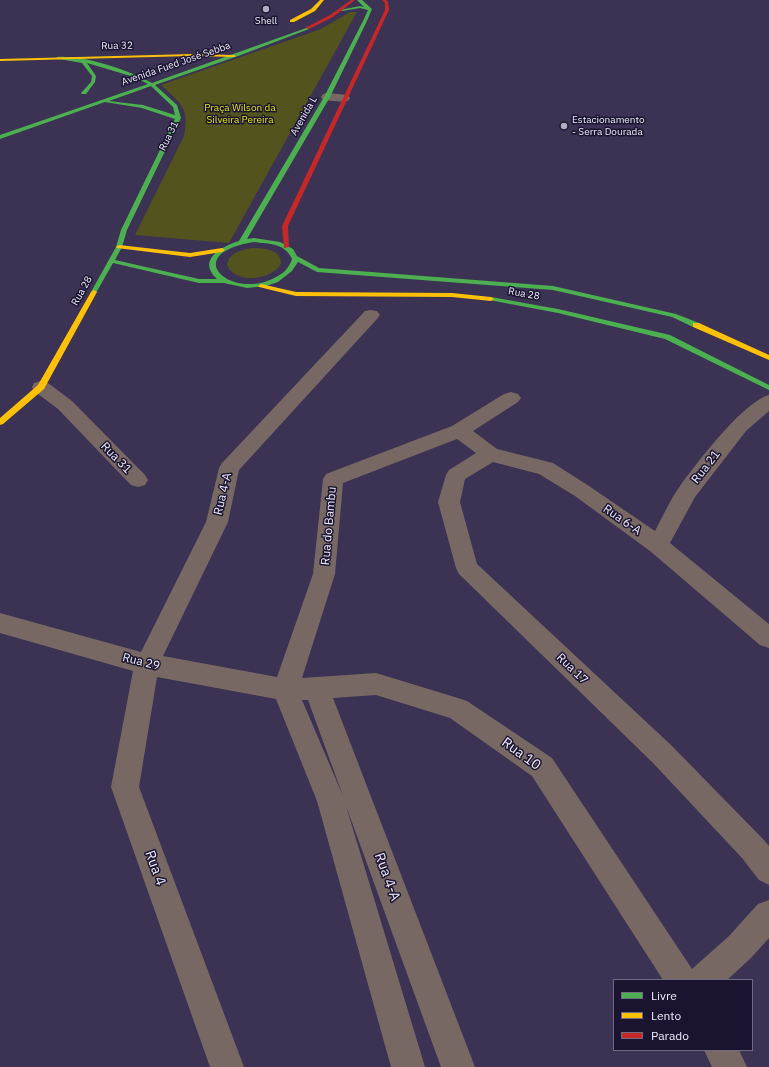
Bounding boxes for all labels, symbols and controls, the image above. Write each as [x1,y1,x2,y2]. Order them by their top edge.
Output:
marker: Shell [261,4,271,14]
place label: Shell [255,15,277,27]
street label: Rua 32 [101,40,133,52]
street label: Avenida Fued José Sebba [120,40,232,88]
street label: Avenida L [288,94,320,138]
park label: Praça Wilson da Silveira Pereira [204,102,276,126]
place label: Estacionamento - Serra Dourada [572,114,645,138]
street label: Rua 31 [157,119,181,153]
marker: Estacionamento - Serra Dourada [559,121,569,131]
street label: Rua 28 [69,274,95,308]
street label: Rua 28 [507,285,541,303]
street label: Rua 31 [98,439,134,477]
street label: Rua 21 [689,448,723,486]
street label: Rua 4-A [211,471,235,517]
street label: Rua do Bambu [318,486,340,566]
street label: Rua 6-A [600,502,644,538]
street label: Rua 29 [121,650,161,674]
street label: Rua 17 [553,651,591,687]
street label: Rua 10 [498,734,544,774]
street label: Rua 4 [141,848,169,888]
street label: Rua 4-A [370,850,404,904]
legend [613,979,753,1051]
text: Livre [651,988,677,1003]
text: Lento [651,1008,681,1023]
text: Parado [651,1028,689,1043]

